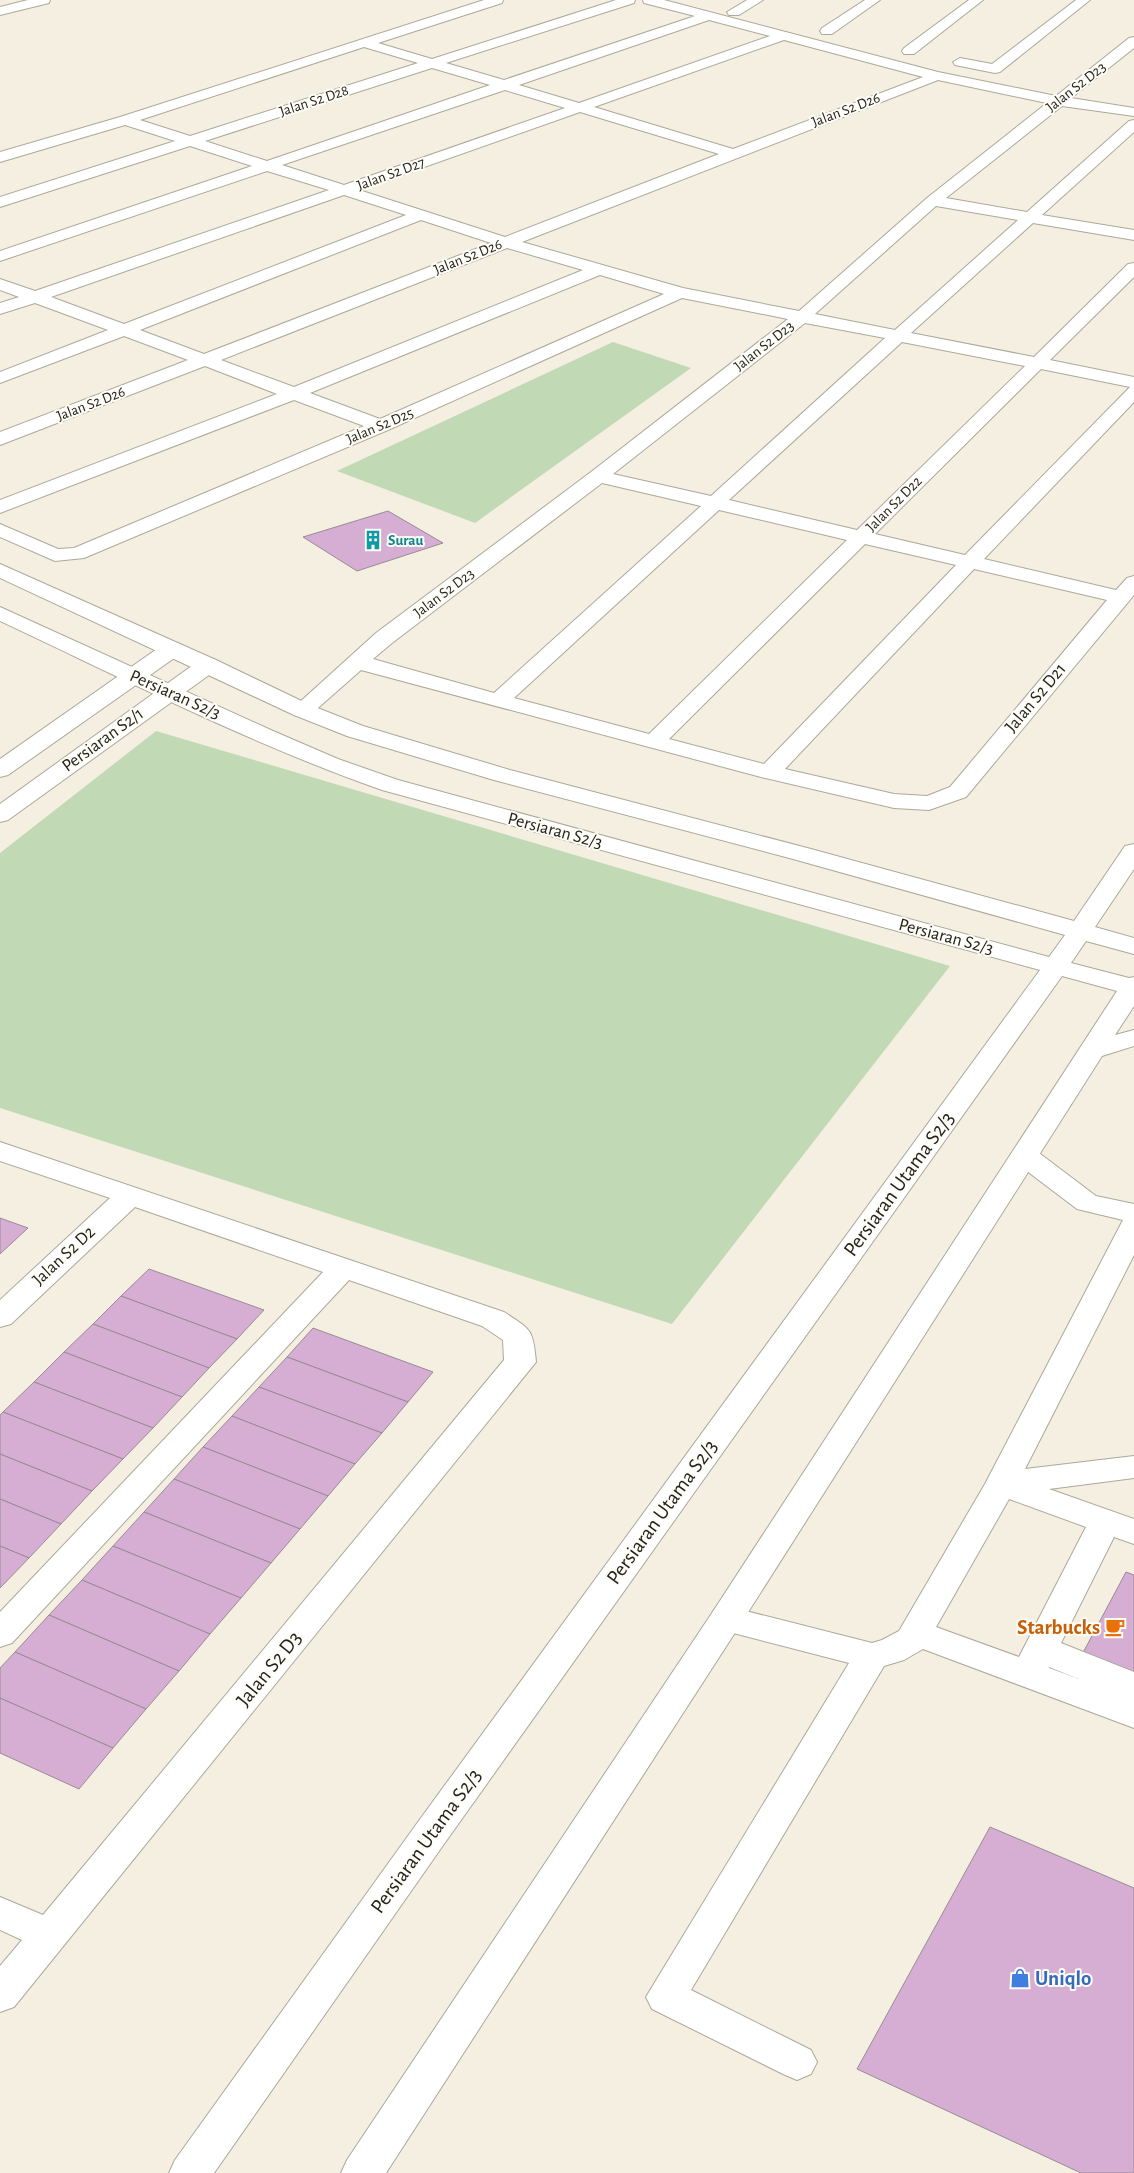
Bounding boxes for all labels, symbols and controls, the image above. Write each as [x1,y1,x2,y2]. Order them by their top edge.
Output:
street label: Jalan S2 D23 [1043,59,1109,115]
street label: Jalan S2 D28 [277,83,351,119]
street label: Jalan S2 D26 [810,90,882,130]
street label: Jalan S2 D27 [355,155,427,193]
street label: Jalan S2 D26 [432,237,504,277]
street label: Jalan S2 D23 [731,318,797,374]
street label: Jalan S2 D26 [55,384,127,424]
street label: Jalan S2 D25 [344,405,416,447]
street label: Jalan S2 D22 [863,473,925,535]
building icon: Surau [362,529,384,551]
place label: Surau [388,533,423,548]
street label: Jalan S2 D23 [411,566,477,620]
street label: Jalan S2 D21 [1002,660,1070,736]
street label: Persiaran S2/3 [127,667,223,723]
street label: Persiaran S2/1 [59,705,147,775]
street label: Persiaran S2/3 [506,810,604,852]
street label: Persiaran S2/3 [897,916,995,958]
street label: Persiaran Utama S2/3 [840,1108,958,1260]
street label: Jalan S2 D2 [29,1223,99,1289]
street label: Persiaran Utama S2/3 [603,1436,721,1588]
cafe icon: Starbucks [1104,1616,1126,1638]
place label: Starbucks [1017,1617,1100,1638]
street label: Jalan S2 D3 [233,1627,305,1711]
street label: Persiaran Utama S2/3 [367,1765,485,1917]
shop icon: Uniqlo [1009,1967,1031,1989]
place label: Uniqlo [1035,1968,1091,1989]

